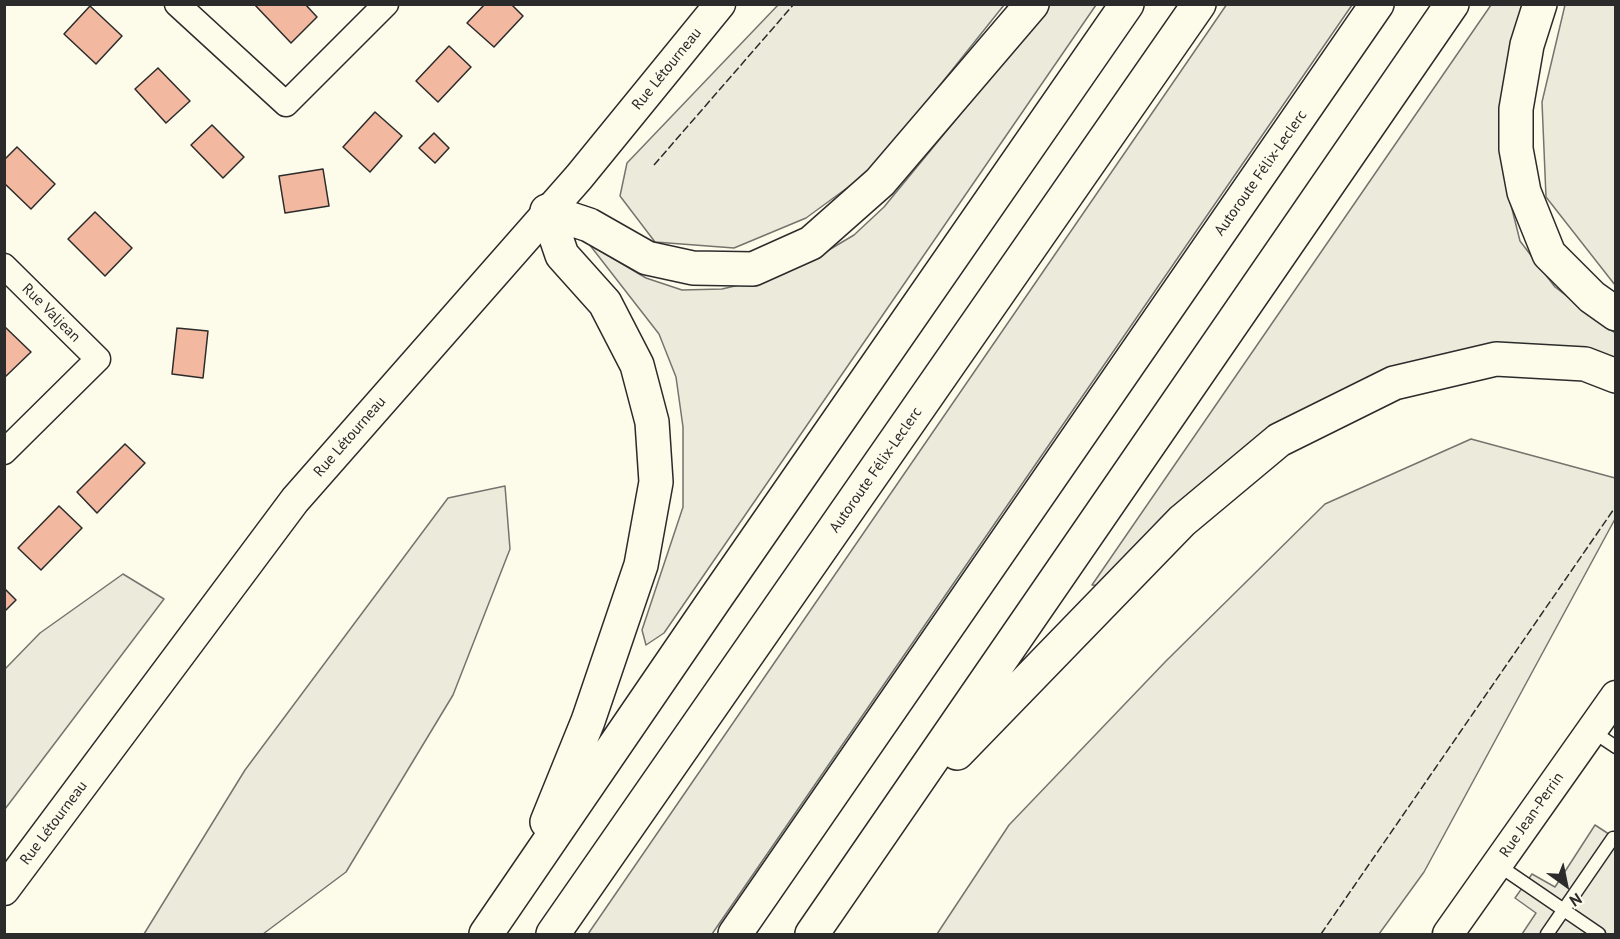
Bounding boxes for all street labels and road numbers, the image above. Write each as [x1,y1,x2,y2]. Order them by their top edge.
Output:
street label: Rue Létourneau [628,24,706,114]
street label: Autoroute Félix-Leclerc [1211,107,1311,239]
street label: Rue Valjean [18,280,84,346]
street label: Rue Létourneau [310,393,390,481]
street label: Autoroute Félix-Leclerc [826,404,926,536]
street label: Rue Jean-Perrin [1496,769,1568,861]
street label: Rue Létourneau [17,777,91,869]

